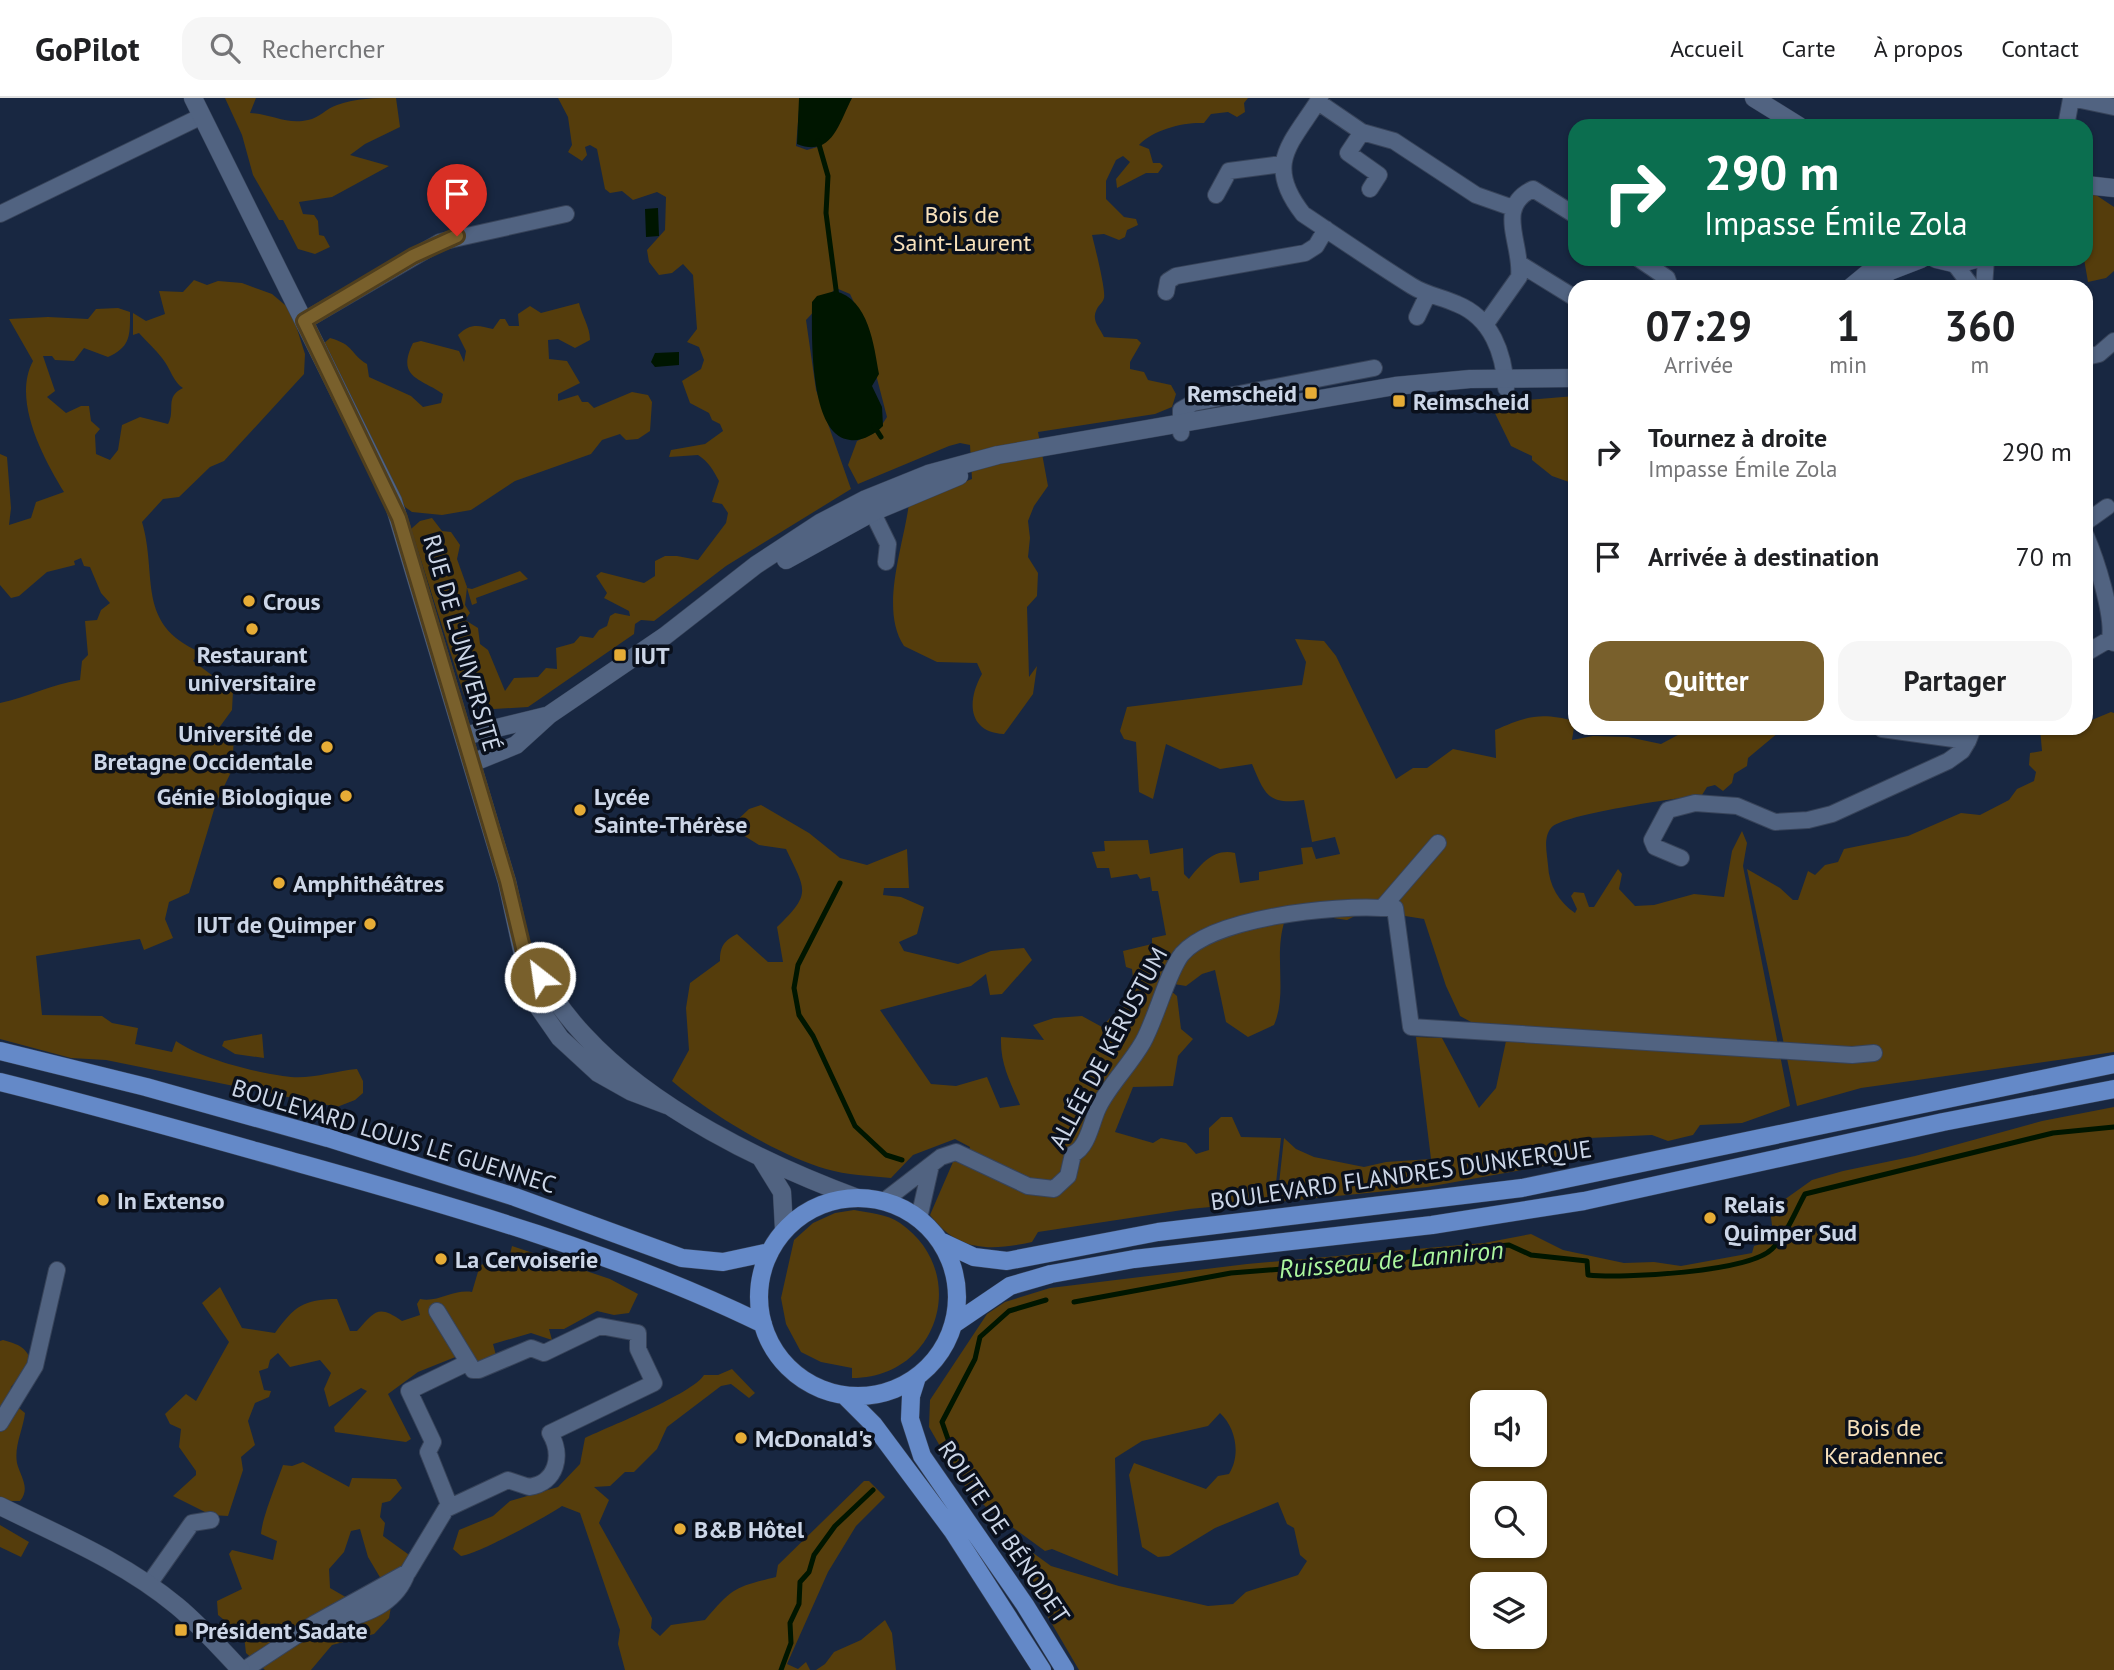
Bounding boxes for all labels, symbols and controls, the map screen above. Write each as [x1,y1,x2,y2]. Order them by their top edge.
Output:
search box [182,17,672,80]
text: GoPilot [35,27,140,70]
icon: search [206,29,244,67]
text: Rechercher [262,32,385,65]
text: Accueil [1670,33,1744,64]
text: Carte [1782,33,1836,64]
text: À propos [1874,33,1963,64]
text: Contact [2001,33,2079,64]
text: 290 m [1704,140,1839,204]
icon: right [1589,147,1680,238]
pin [427,164,487,236]
icon: arrive [438,175,476,213]
park label: Bois de Saint-Laurent [893,199,1031,258]
text: Impasse Émile Zola [1704,202,1968,244]
text: 07:29 [1645,298,1752,353]
text: 1 [1836,298,1860,353]
text: 360 [1944,298,2016,353]
text: Arrivée [1664,350,1733,379]
text: min [1829,350,1867,379]
text: m [1971,350,1989,379]
place label: Remscheid [1187,378,1297,409]
marker: Remscheid [1303,385,1319,401]
place label: Reimscheid [1413,386,1529,417]
marker: Reimscheid [1391,393,1407,409]
text: Tournez à droite [1648,421,1827,454]
icon: right [1589,433,1627,471]
text: 290 m [2001,435,2072,468]
text: Impasse Émile Zola [1648,454,1837,483]
street label: RUE DE L'UNIVERSITÉ [416,531,508,755]
icon: arrive [1589,538,1627,576]
text: Arrivée à destination [1648,540,1879,573]
text: 70 m [2016,540,2072,573]
place label: Crous [263,586,321,617]
marker: Crous [241,593,257,609]
marker: Restaurant universitaire [244,621,260,637]
place label: Restaurant universitaire [188,639,316,698]
place label: IUT [634,640,670,671]
button: Quitter [1589,641,1824,721]
button: Partager [1838,641,2072,721]
marker: IUT [612,647,628,663]
place label: Université de Bretagne Occidentale [93,718,313,777]
marker: Université de Bretagne Occidentale [319,739,335,755]
place label: Génie Biologique [157,781,332,812]
place label: Lycée Sainte-Thérèse [594,781,747,840]
marker: Génie Biologique [338,788,354,804]
marker: Lycée Sainte-Thérèse [572,802,588,818]
place label: Amphithéâtres [293,868,444,899]
marker: Amphithéâtres [271,875,287,891]
place label: IUT de Quimper [196,909,357,940]
marker: IUT de Quimper [362,916,378,932]
position arrow [503,940,577,1014]
street label: ALLÉE DE KÉRUSTUM [1042,942,1174,1154]
street label: BOULEVARD LOUIS LE GUENNEC [228,1072,560,1200]
street label: BOULEVARD FLANDRES DUNKERQUE [1208,1133,1594,1217]
place label: In Extenso [117,1185,225,1216]
place label: Relais Quimper Sud [1724,1189,1857,1248]
marker: In Extenso [95,1192,111,1208]
marker: Relais Quimper Sud [1702,1210,1718,1226]
water label: Ruisseau de Lanniron [1277,1233,1505,1285]
place label: La Cervoiserie [455,1244,598,1275]
marker: La Cervoiserie [433,1251,449,1267]
map controls [1470,1390,1547,1649]
button: sound [1470,1390,1547,1467]
park label: Bois de Keradennec [1824,1412,1944,1471]
place label: McDonald's [755,1423,872,1454]
marker: McDonald's [733,1430,749,1446]
street label: ROUTE DE BÉNODET [931,1435,1077,1629]
button: search [1470,1481,1547,1558]
place label: B&B Hôtel [694,1514,805,1545]
marker: B&B Hôtel [672,1521,688,1537]
button: layers [1470,1572,1547,1649]
place label: Président Sadate [195,1615,368,1646]
marker: Président Sadate [173,1622,189,1638]

